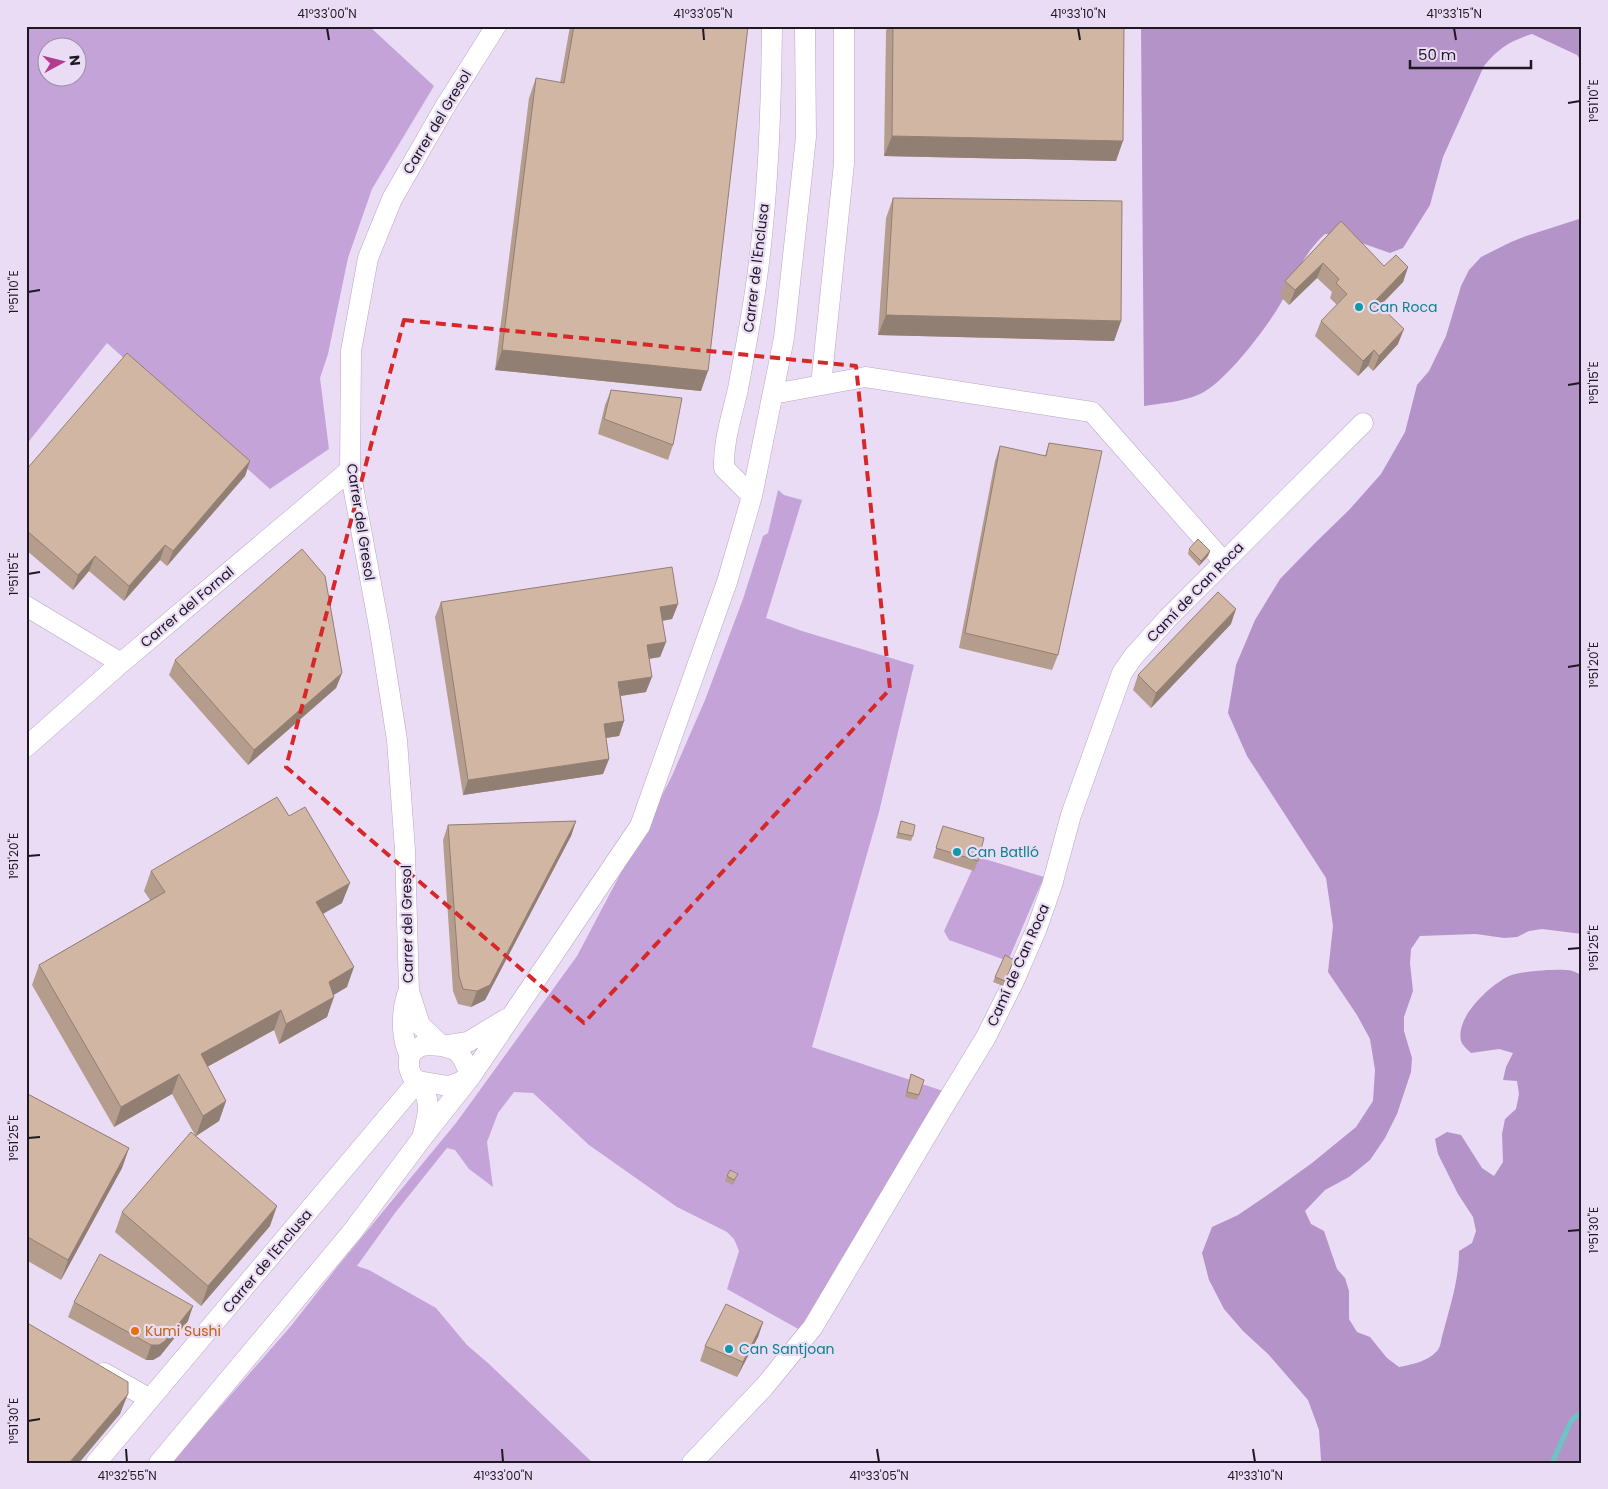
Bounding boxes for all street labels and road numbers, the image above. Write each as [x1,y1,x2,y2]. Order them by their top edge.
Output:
street label: Carrer del Gresol [398,66,476,178]
street label: Carrer de l'Enclusa [738,202,774,334]
street label: Carrer del Gresol [342,462,380,582]
street label: Camí de Can Roca [1142,538,1248,646]
street label: Carrer del Fornal [136,562,238,652]
street label: Carrer del Gresol [396,865,418,983]
street label: Camí de Can Roca [982,901,1054,1029]
street label: Carrer de l'Enclusa [218,1205,316,1317]

